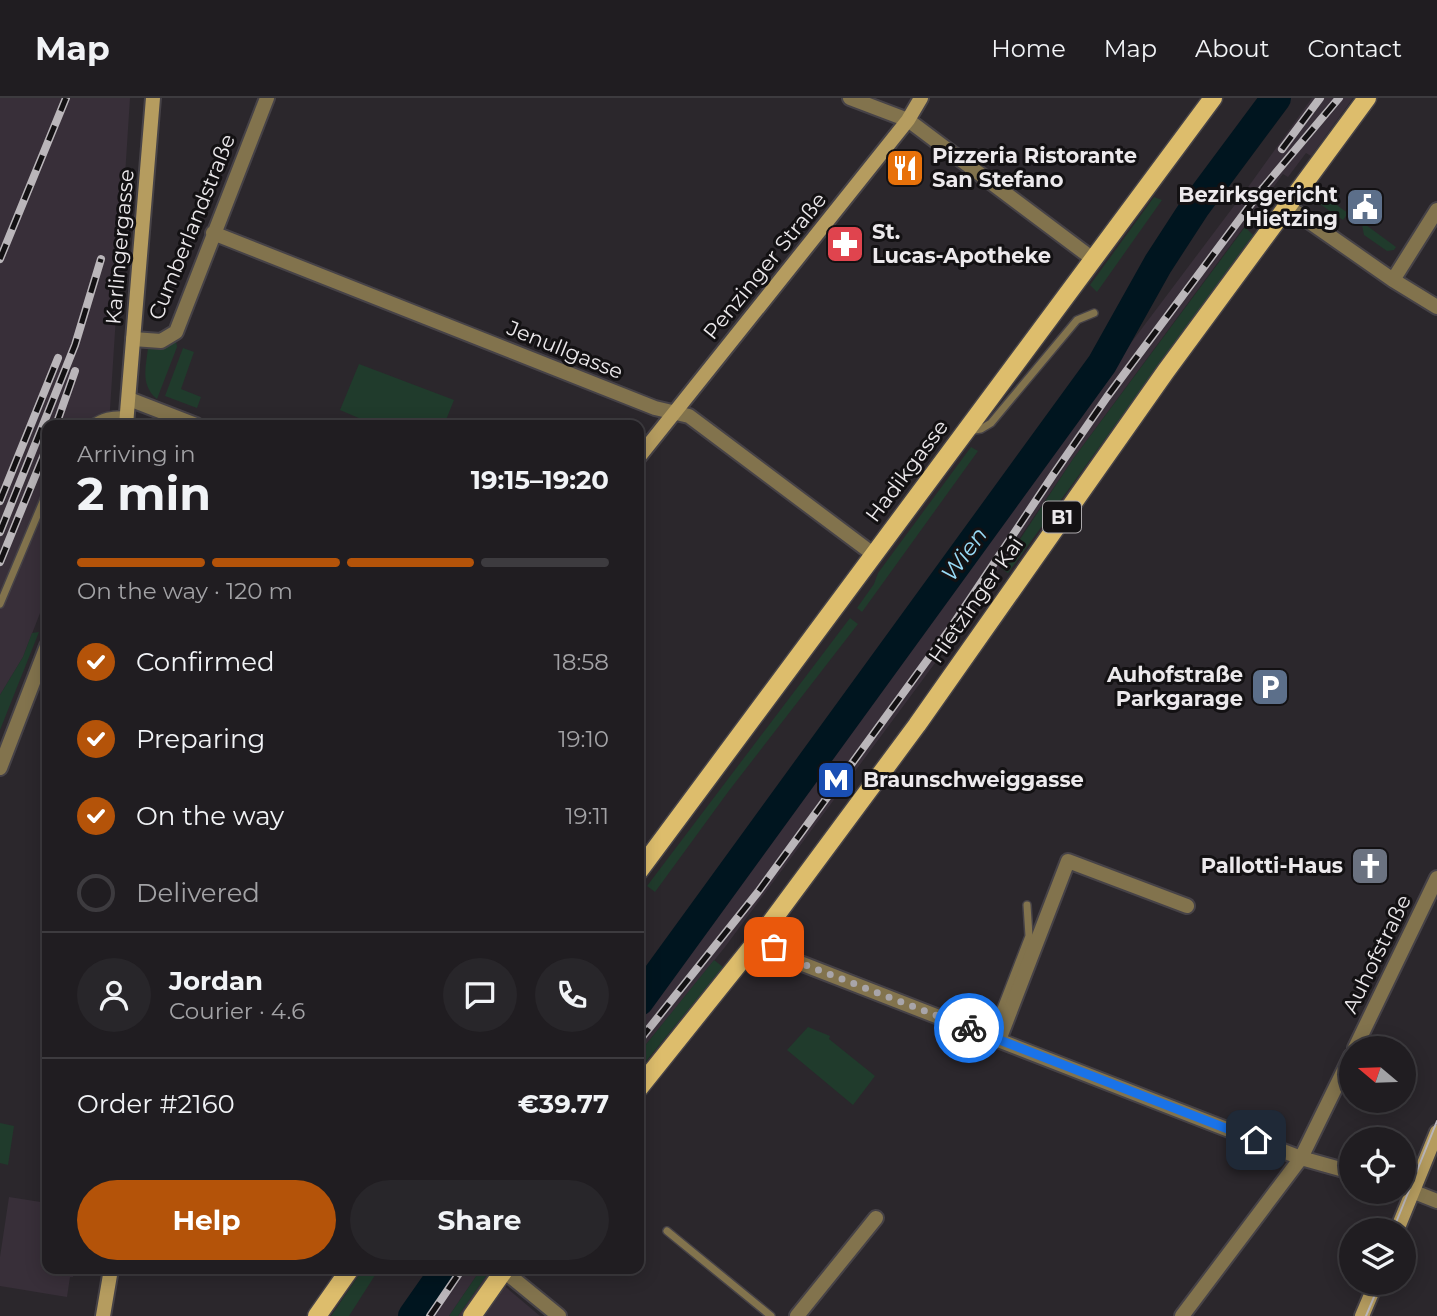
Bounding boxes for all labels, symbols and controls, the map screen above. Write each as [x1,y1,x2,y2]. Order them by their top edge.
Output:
text: Map [35,28,110,68]
text: Home [991,34,1066,63]
text: Map [1104,34,1157,63]
text: About [1195,34,1269,63]
text: Contact [1307,34,1402,63]
street label: Cumberlandstraße [143,130,240,323]
place label: Pizzeria Ristorante San Stefano [932,143,1137,192]
restaurant icon: Pizzeria Ristorante San Stefano [884,147,926,189]
street label: Karlingergasse [100,168,139,326]
place label: Bezirksgericht Hietzing [1178,182,1338,231]
public building icon: Bezirksgericht Hietzing [1344,186,1386,228]
street label: Penzinger Straße [698,187,831,344]
place label: St. Lucas-Apotheke [872,219,1051,268]
pharmacy icon: St. Lucas-Apotheke [824,223,866,265]
street label: Jenullgasse [503,315,627,384]
street label: Hadikgasse [860,415,953,527]
text: Arriving in [77,440,196,468]
text: 19:15–19:20 [471,464,609,496]
text: 2 min [77,465,211,522]
road number: B1 [1043,502,1081,532]
water label: Wien [935,521,993,587]
street label: Hietzinger Kai [923,532,1028,668]
text: On the way · 120 m [77,577,293,605]
icon: check [77,643,115,681]
text: Confirmed [136,646,275,678]
text: 18:58 [553,648,609,676]
place label: Auhofstraße Parkgarage [1106,662,1243,711]
parking icon: Auhofstraße Parkgarage [1249,666,1291,708]
icon: check [77,720,115,758]
text: Preparing [136,723,265,755]
text: 19:10 [558,725,609,753]
metro station icon: Braunschweiggasse [815,759,857,801]
place label: Braunschweiggasse [863,767,1084,792]
icon: check [77,797,115,835]
text: On the way [136,800,284,832]
text: 19:11 [565,802,609,830]
church icon: Pallotti-Haus [1349,845,1391,887]
place label: Pallotti-Haus [1201,853,1343,878]
text: Delivered [136,877,260,909]
street label: Auhofstraße [1337,890,1416,1017]
pin [744,917,804,977]
icon: bag [755,928,793,966]
button: person [77,958,151,1032]
button: chat [443,958,517,1032]
button: phone [535,958,609,1032]
text: Jordan [169,965,263,997]
courier [934,993,1004,1063]
text: Courier · 4.6 [169,997,305,1025]
icon: bike [950,1009,988,1047]
north arrow [1339,1036,1416,1113]
map controls [1339,1036,1416,1295]
text: Order #2160 [77,1088,235,1120]
text: €39.77 [518,1088,609,1120]
pin [1226,1110,1286,1170]
icon: home [1237,1121,1275,1159]
button: locate [1339,1127,1416,1204]
button: Help [77,1180,336,1260]
button: Share [350,1180,609,1260]
button: layers [1339,1218,1416,1295]

